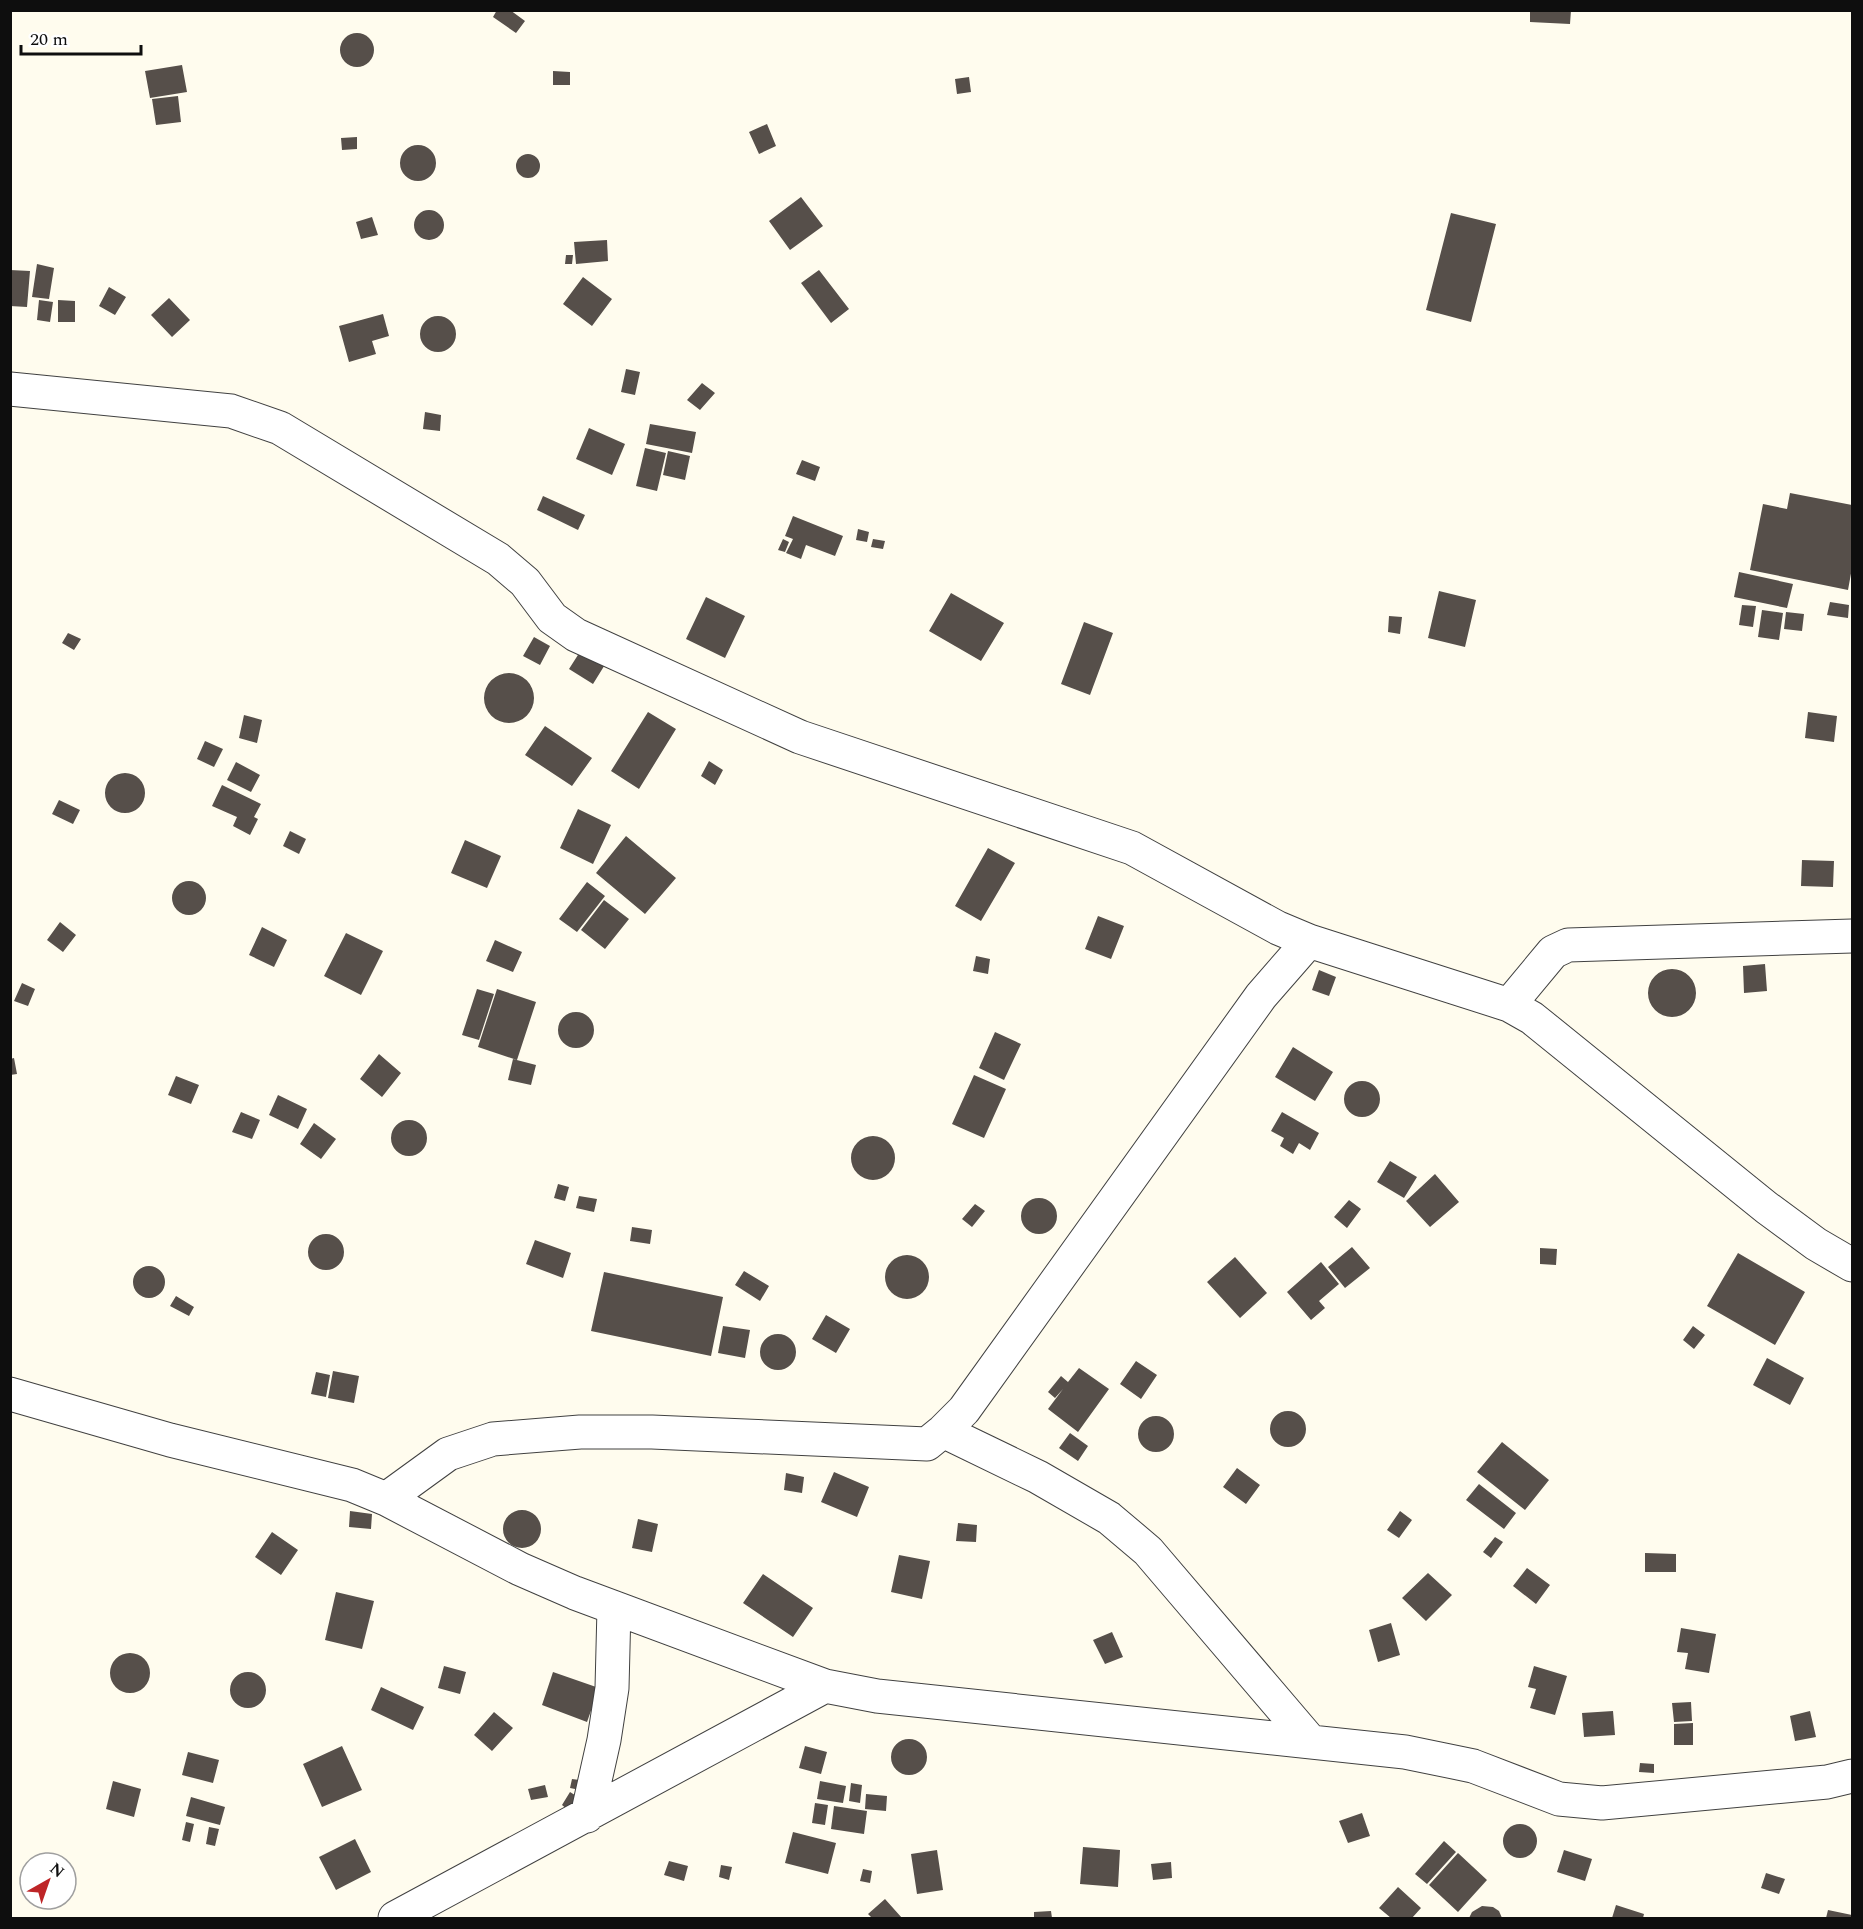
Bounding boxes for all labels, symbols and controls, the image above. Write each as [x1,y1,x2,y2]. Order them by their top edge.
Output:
scale bar [21,18,141,56]
text: 20 m [30,26,68,53]
north arrow [18,1851,78,1911]
text: N [44,1857,70,1884]

